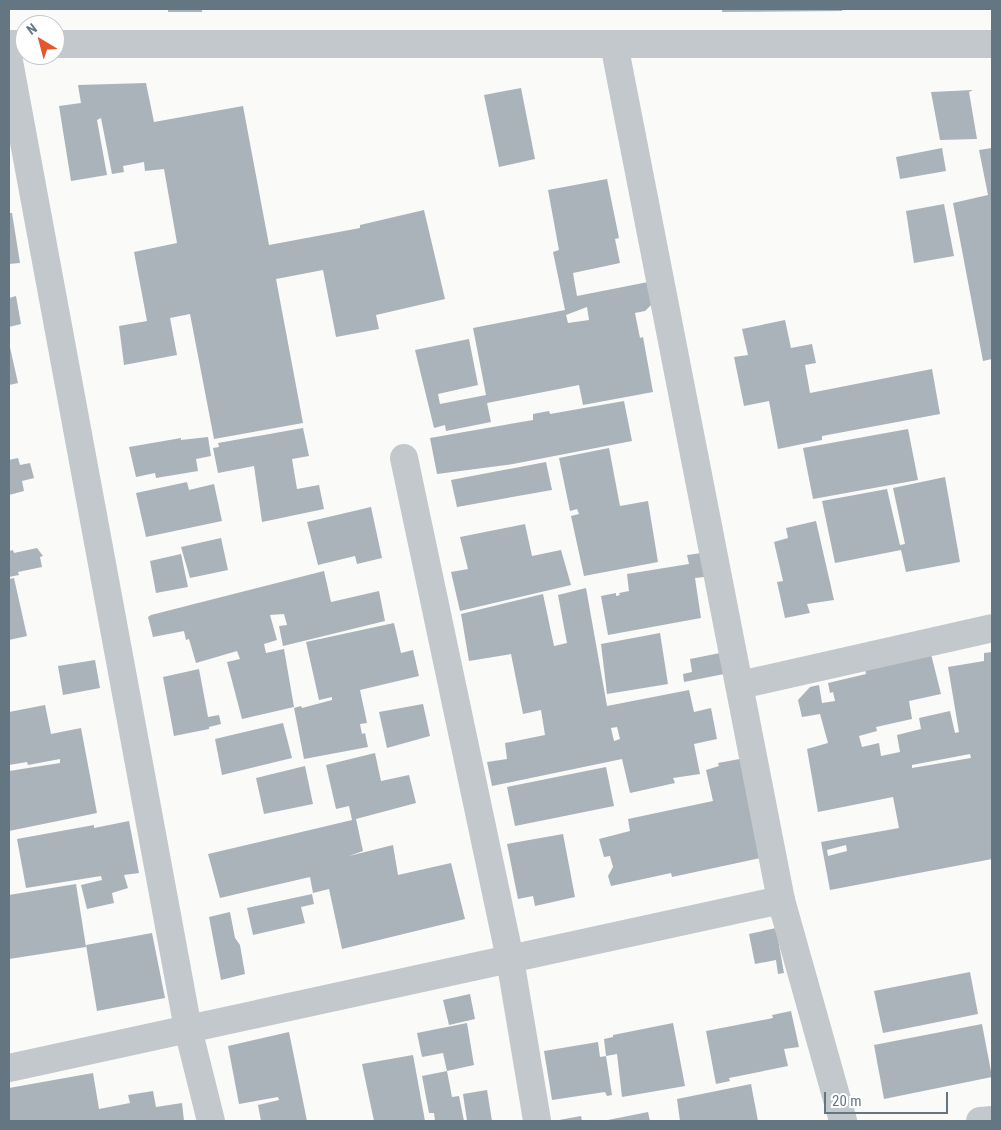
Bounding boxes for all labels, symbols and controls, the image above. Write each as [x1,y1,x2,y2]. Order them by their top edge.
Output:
north arrow [15,15,65,65]
text: N [23,20,40,38]
scale bar [826,1082,950,1114]
text: 20 m [832,1092,862,1110]

